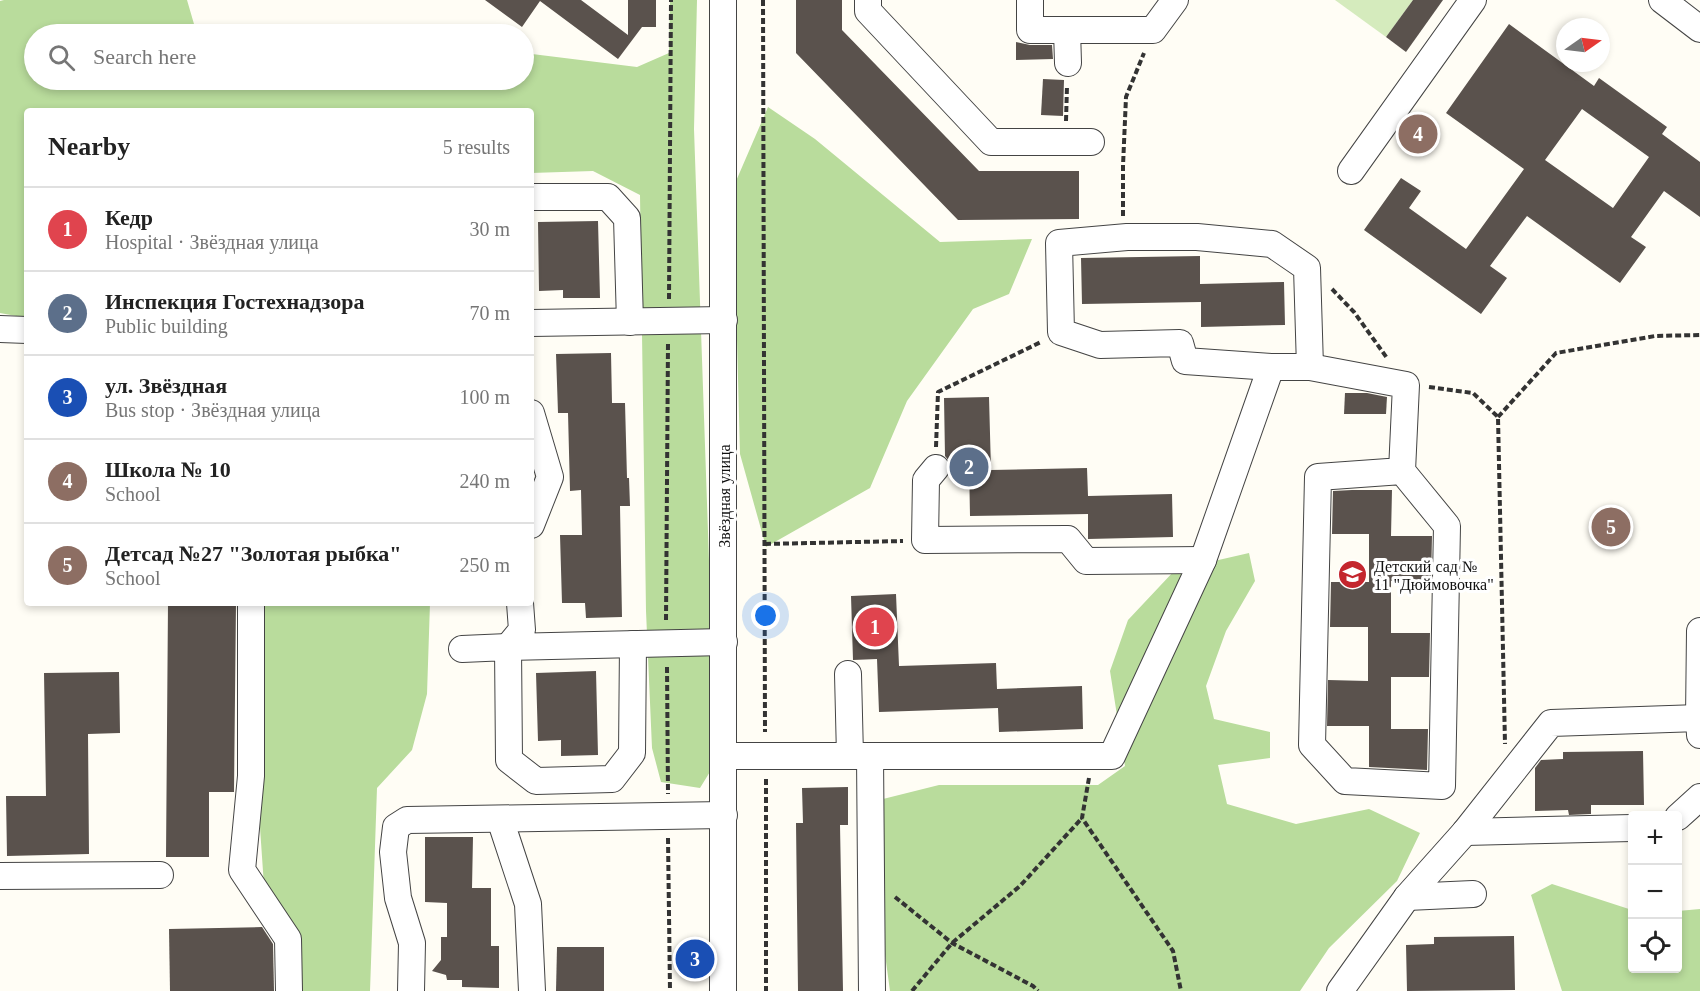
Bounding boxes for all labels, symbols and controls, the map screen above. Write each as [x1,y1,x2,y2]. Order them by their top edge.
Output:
north arrow [1556,18,1610,72]
search box [24,24,534,90]
icon: search [45,41,78,74]
text: Search here [93,44,196,69]
pin: 4 [1398,112,1438,156]
text: Nearby [48,132,130,161]
text: 5 results [443,136,510,158]
text: Кедр [105,205,153,230]
text: 1 [63,218,73,240]
text: 30 m [469,218,510,240]
text: Hospital · Звёздная улица [105,231,319,253]
text: Инспекция Гостехнадзора [105,289,364,314]
text: 2 [63,302,73,324]
text: 70 m [469,302,510,324]
text: Public building [105,315,228,337]
text: ул. Звёздная [105,373,227,398]
text: 3 [63,386,73,408]
text: 100 m [459,386,510,408]
text: Bus stop · Звёздная улица [105,399,320,421]
street label: Звёздная улица [716,444,734,548]
pin: 2 [950,444,988,490]
text: Школа № 10 [105,457,231,482]
text: 4 [63,470,73,492]
text: 240 m [459,470,510,492]
text: School [105,483,161,505]
pin: 5 [1592,504,1630,550]
text: Детсад №27 "Золотая рыбка" [105,541,402,566]
text: 5 [63,554,73,576]
text: 250 m [459,554,510,576]
place label: Детский сад № 11 "Дюймовочка" [1374,558,1494,594]
school or university icon: Детский сад № 11 "Дюймовочка" [1337,559,1369,591]
text: School [105,567,161,589]
your location [751,601,780,630]
pin: 1 [856,604,894,650]
map controls [1628,811,1682,973]
button: + [1628,811,1682,865]
button: − [1628,865,1682,919]
button: locate [1628,919,1682,973]
pin: 3 [676,936,714,982]

